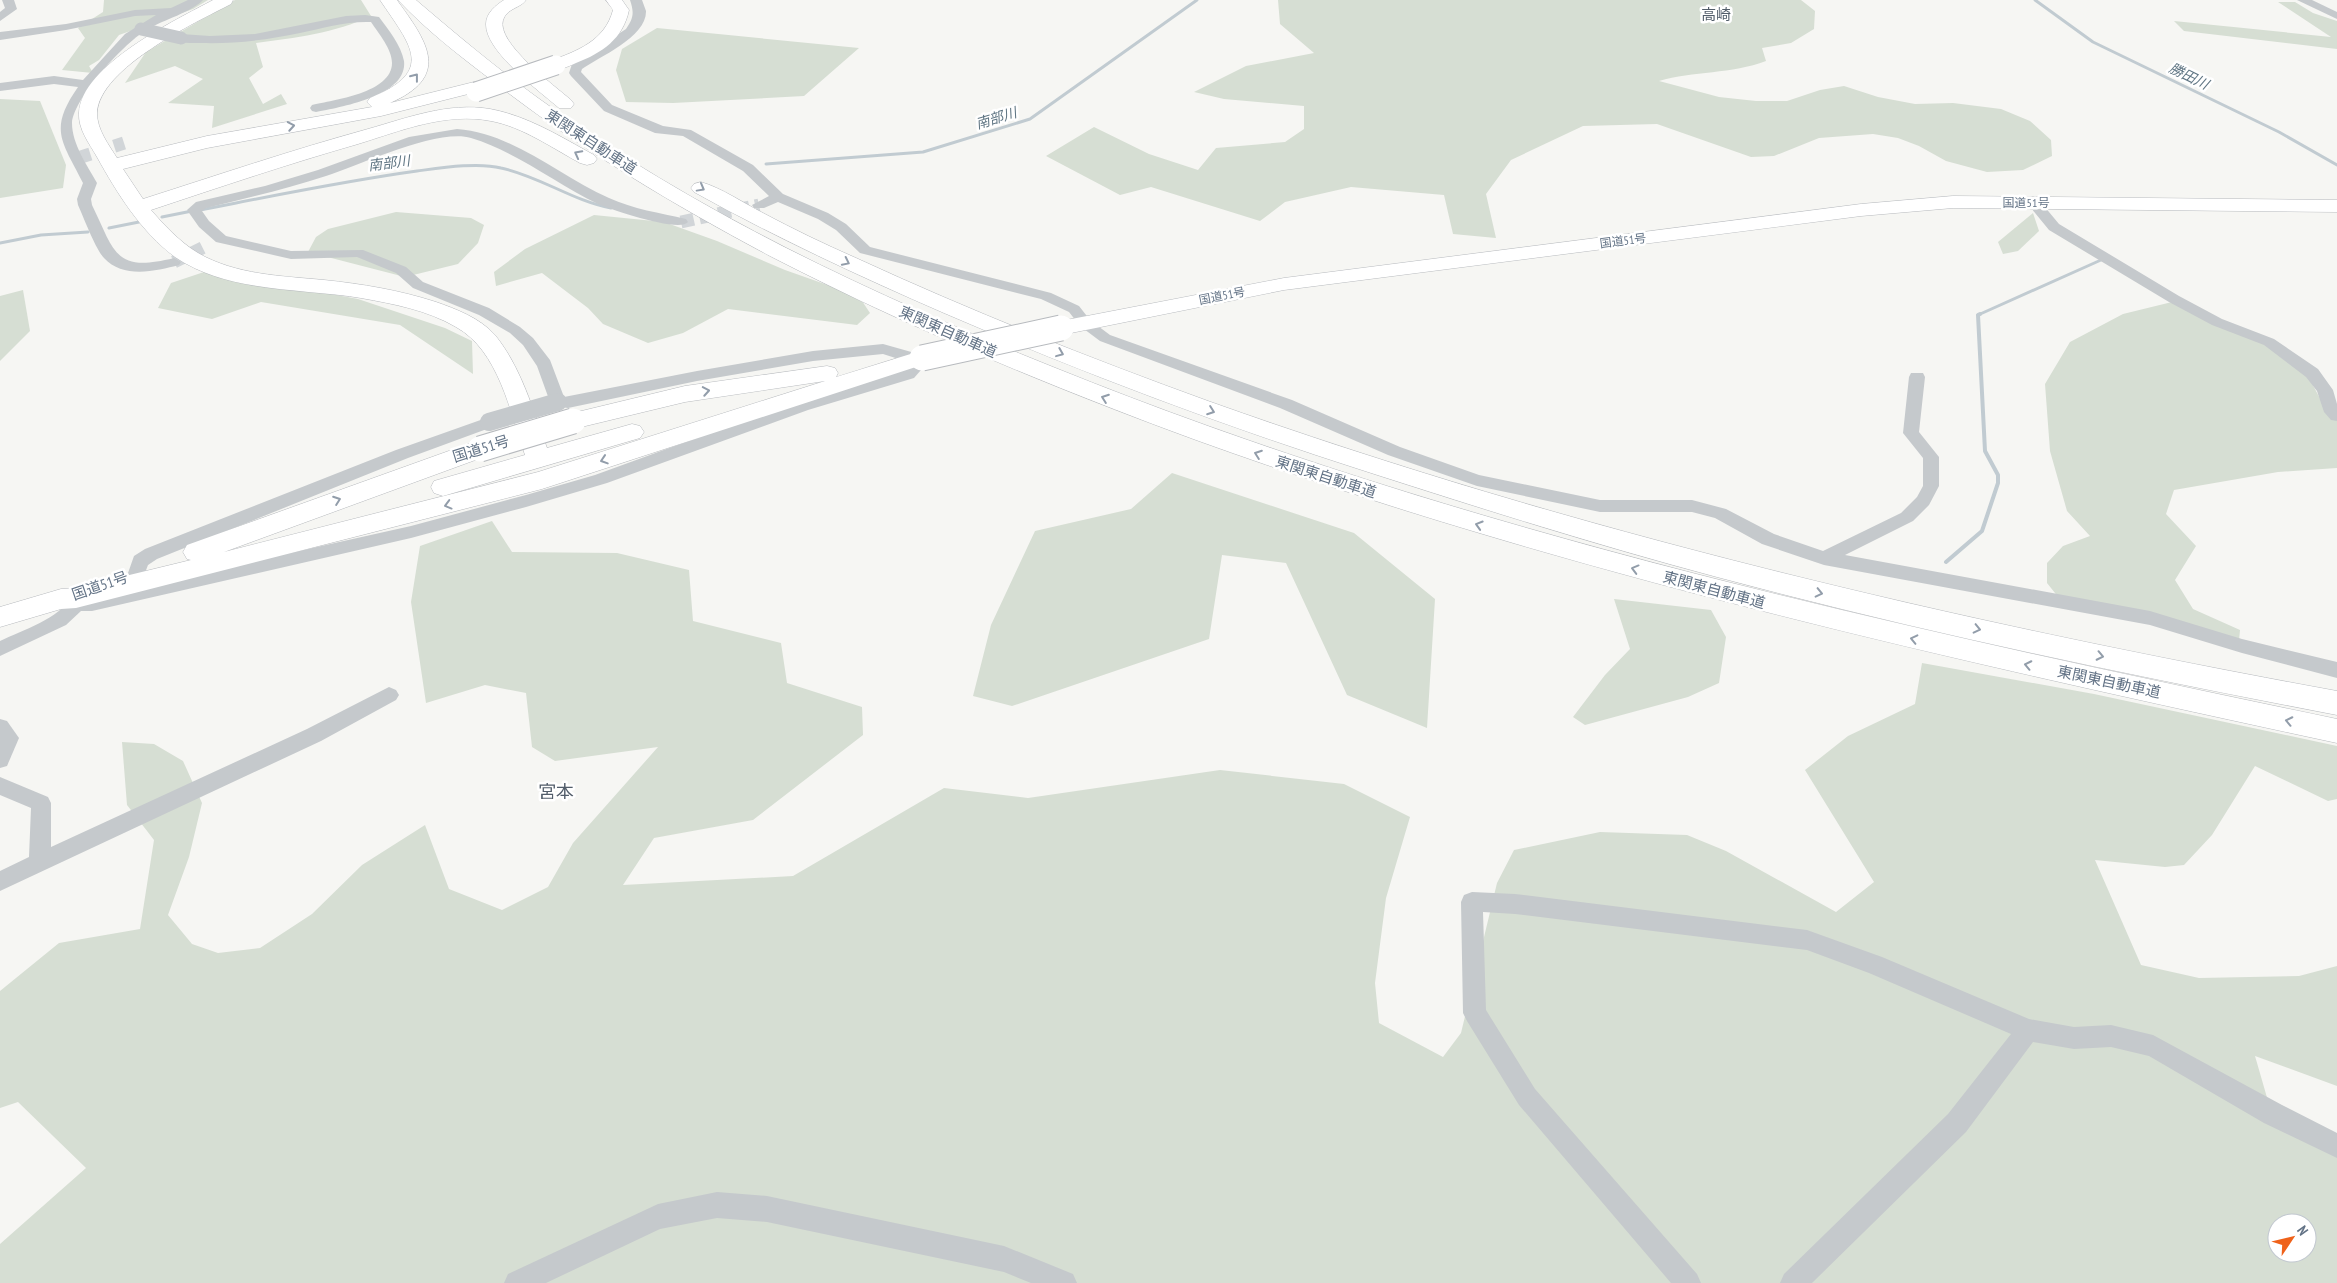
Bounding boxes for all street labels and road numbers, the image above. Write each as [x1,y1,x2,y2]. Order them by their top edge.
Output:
street label: 東関東自動車道 [542,105,640,178]
street label: 国道51号 [2003,195,2049,210]
street label: 国道51号 [1599,230,1647,251]
street label: 国道51号 [1197,284,1246,307]
street label: 東関東自動車道 [896,302,1000,362]
street label: 国道51号 [450,431,512,466]
street label: 東関東自動車道 [1273,451,1379,502]
street label: 国道51号 [69,567,131,604]
street label: 東関東自動車道 [1661,567,1767,612]
street label: 東関東自動車道 [2056,661,2162,702]

